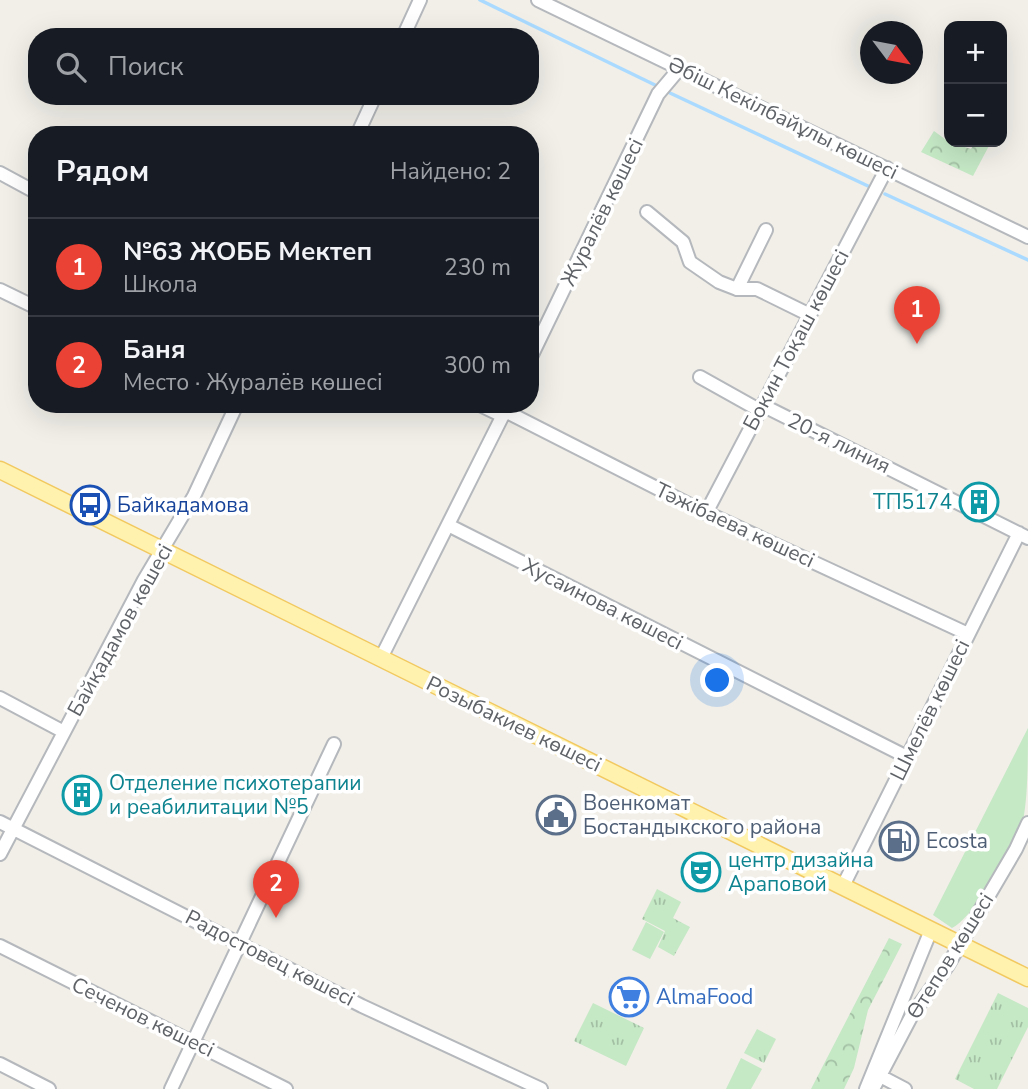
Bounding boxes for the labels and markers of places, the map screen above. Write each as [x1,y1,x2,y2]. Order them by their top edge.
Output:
pin: 1 [894,286,940,344]
building icon: ТП5174 [958,481,1000,523]
bus stop icon: Байкадамова [69,484,111,526]
place label: ТП5174 [873,488,952,516]
place label: Байкадамова [117,491,249,519]
place label: Отделение психотерапии и реабилитации №5 [109,769,362,821]
building icon: Отделение психотерапии и реабилитации №5 [61,774,103,816]
place label: Военкомат Бостандыкского района [583,789,821,841]
public building icon: Военкомат Бостандыкского района [535,794,577,836]
fuel station icon: Ecosta [878,820,920,862]
place label: Ecosta [926,827,988,855]
place label: центр дизайна Араповой [728,846,874,898]
theatre icon: центр дизайна Араповой [680,851,722,893]
pin: 2 [253,860,299,918]
supermarket icon: AlmaFood [608,976,650,1018]
place label: AlmaFood [656,983,753,1011]

